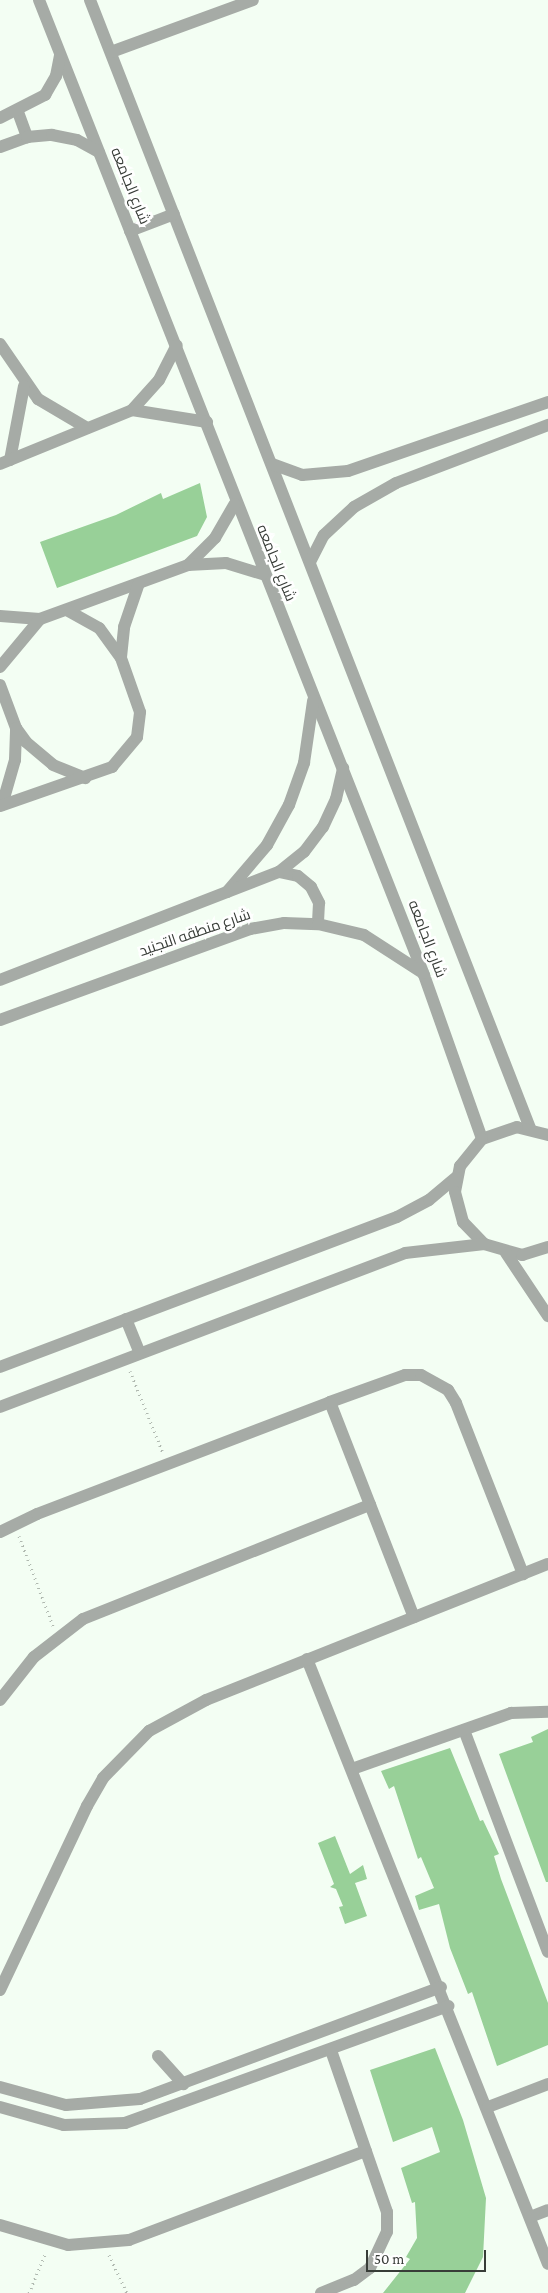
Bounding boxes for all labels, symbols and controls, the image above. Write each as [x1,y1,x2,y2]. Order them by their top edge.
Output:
street label: شارع الجامعه [106,145,154,227]
street label: شارع الجامعه [252,522,300,604]
street label: شارع الجامعه [404,898,450,980]
street label: شارع منطقه التجنيد [137,905,253,961]
scale bar [368,2240,488,2272]
text: 50 m [374,2251,404,2267]

